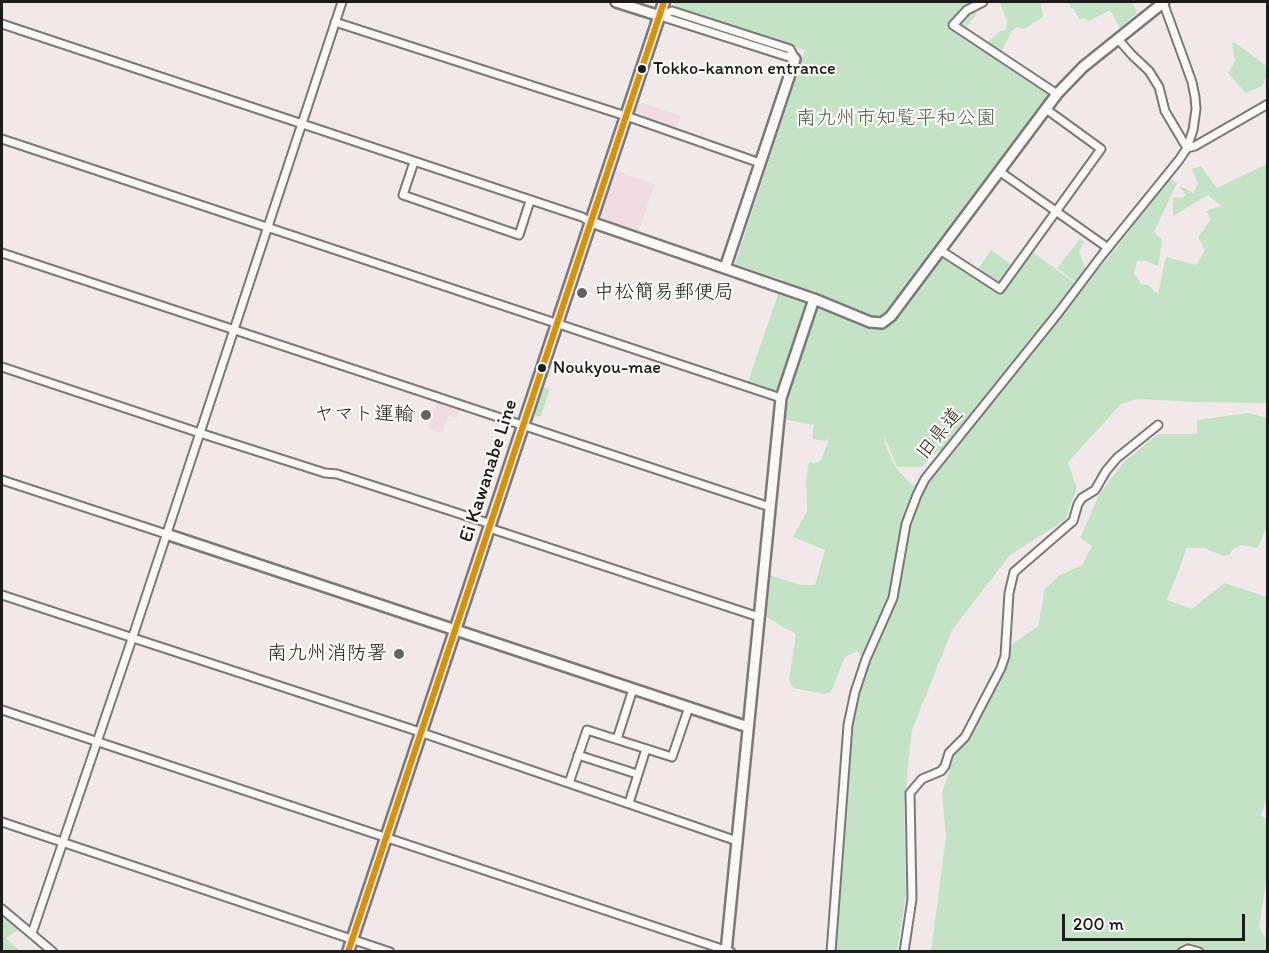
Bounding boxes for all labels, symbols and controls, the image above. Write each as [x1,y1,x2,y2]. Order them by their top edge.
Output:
place label: Tokko-kannon entrance [653,58,836,80]
marker: Tokko-kannon entrance [636,63,648,75]
park label: 南九州市知覧平和公園 [796,107,996,131]
place label: 中松簡易郵便局 [594,281,734,305]
marker: 中松簡易郵便局 [575,286,589,300]
place label: Noukyou-mae [553,357,661,379]
marker: Noukyou-mae [536,362,548,374]
street label: Ei Kawanabe Line [455,396,523,546]
place label: ヤマト運輸 [314,403,414,427]
street label: 旧県道 [912,403,968,465]
marker: ヤマト運輸 [419,408,433,422]
place label: 南九州消防署 [267,642,387,666]
marker: 南九州消防署 [392,647,406,661]
scale bar [1065,902,1248,940]
text: 200 m [1073,913,1124,935]

